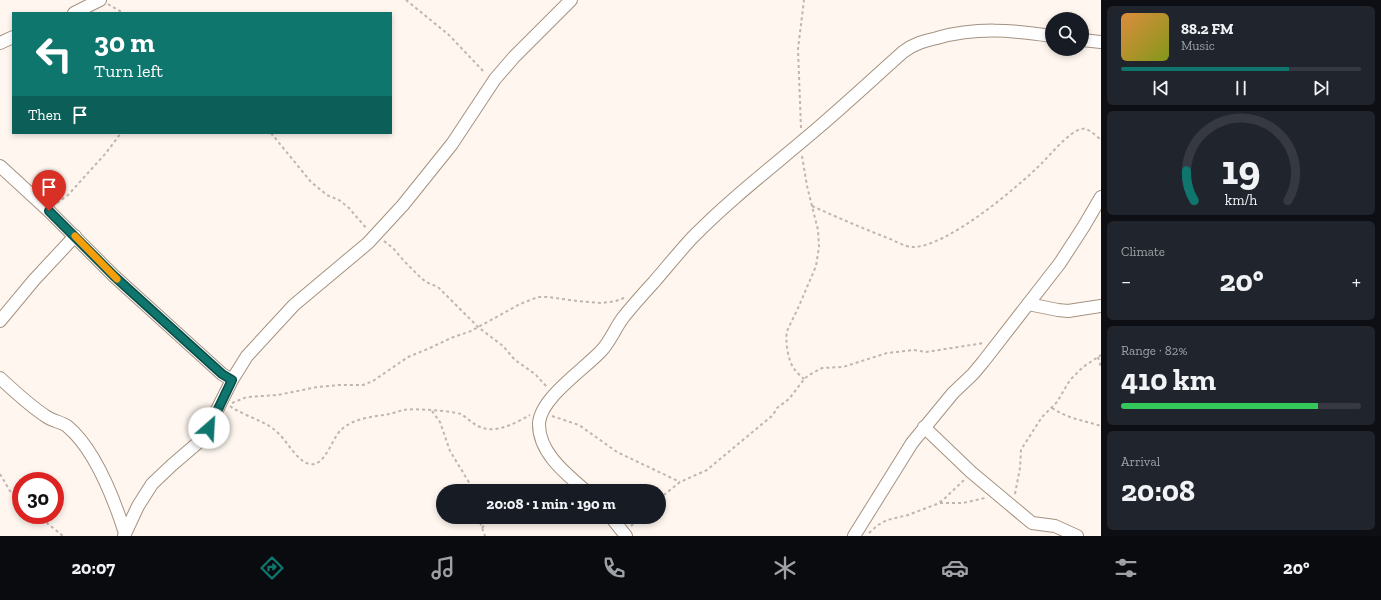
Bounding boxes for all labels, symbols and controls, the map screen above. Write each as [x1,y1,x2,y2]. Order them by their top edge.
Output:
map controls [1045,12,1089,56]
button: search [1045,12,1089,56]
text: 88.2 FM [1181,20,1233,38]
text: 30 m [94,26,155,59]
icon: left [28,28,80,80]
text: Music [1181,38,1215,53]
text: Turn left [94,60,163,82]
icon: previous [1150,77,1172,99]
icon: pause [1230,77,1252,99]
icon: next [1310,77,1332,99]
icon: arrive [69,104,91,126]
text: Then [28,106,61,124]
text: 19 [1221,145,1261,195]
pin [32,170,66,211]
icon: arrive [38,176,60,198]
text: km/h [1225,192,1257,209]
text: Climate [1121,244,1165,259]
text: 20° [1219,263,1264,299]
text: − [1121,268,1131,295]
text: + [1352,268,1361,295]
text: Range · 82% [1121,343,1187,358]
text: 410 km [1121,362,1216,398]
position arrow [188,407,230,449]
text: Arrival [1121,454,1160,469]
speed limit sign: 30 [12,472,64,524]
text: 20:08 [1121,473,1195,509]
text: 20:08 · 1 min · 190 m [486,495,616,513]
icon: directions [258,554,286,582]
icon: music [429,554,457,582]
icon: phone [600,554,628,582]
icon: climate [771,554,799,582]
icon: car [941,554,969,582]
icon: filters [1112,554,1140,582]
text: 20:07 [71,557,115,579]
text: 20° [1283,557,1310,579]

